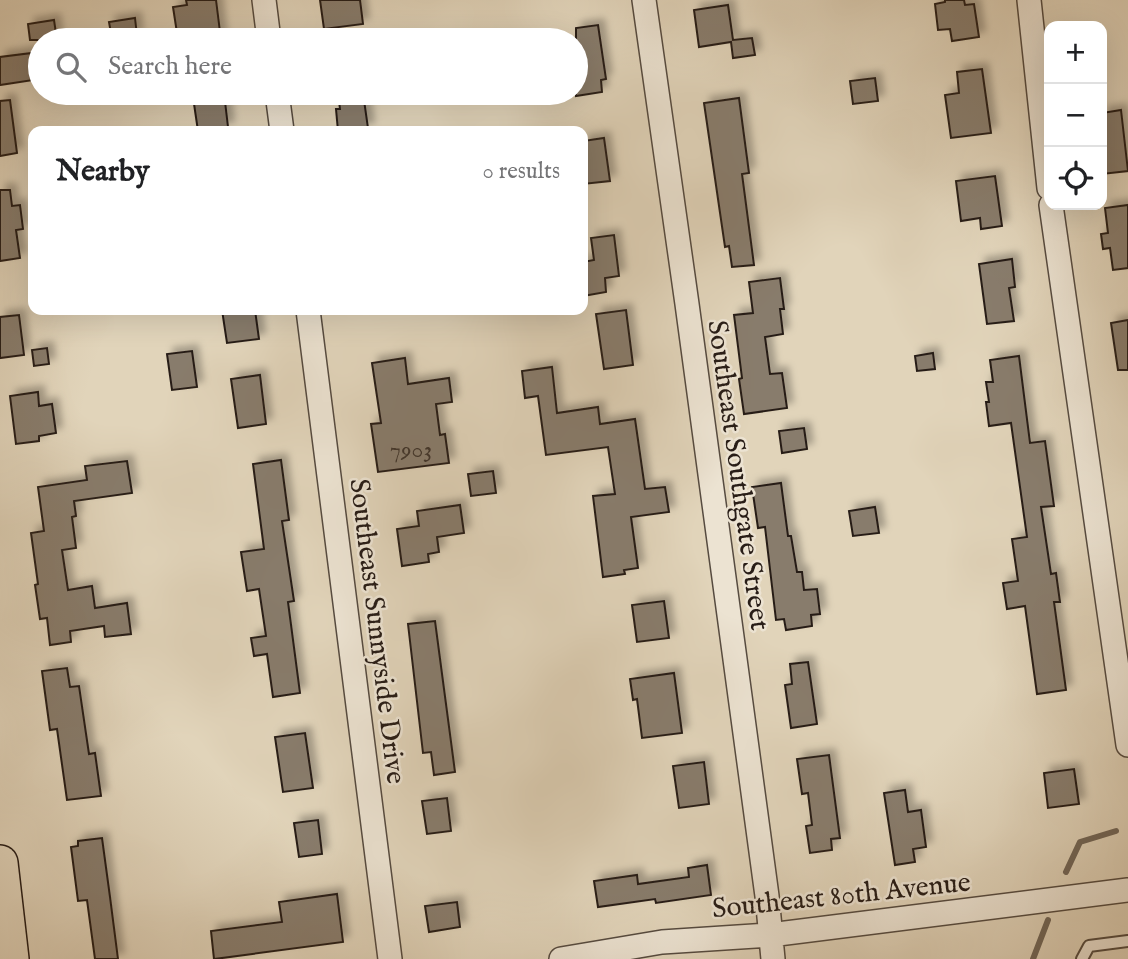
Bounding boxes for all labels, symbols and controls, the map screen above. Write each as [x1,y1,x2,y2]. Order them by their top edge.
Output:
map controls [1044,21,1107,210]
button: + [1044,21,1107,84]
search box [28,28,588,105]
icon: search [52,48,90,86]
text: Search here [108,50,232,83]
button: − [1044,84,1107,147]
button: locate [1044,147,1107,210]
text: Nearby [56,153,149,191]
text: 0 results [482,157,560,186]
street label: Southeast Southgate Street [698,318,777,633]
house number: 7903 [390,435,432,466]
street label: Southeast Sunnyside Drive [340,477,413,786]
street label: Southeast 80th Avenue [710,865,972,927]

